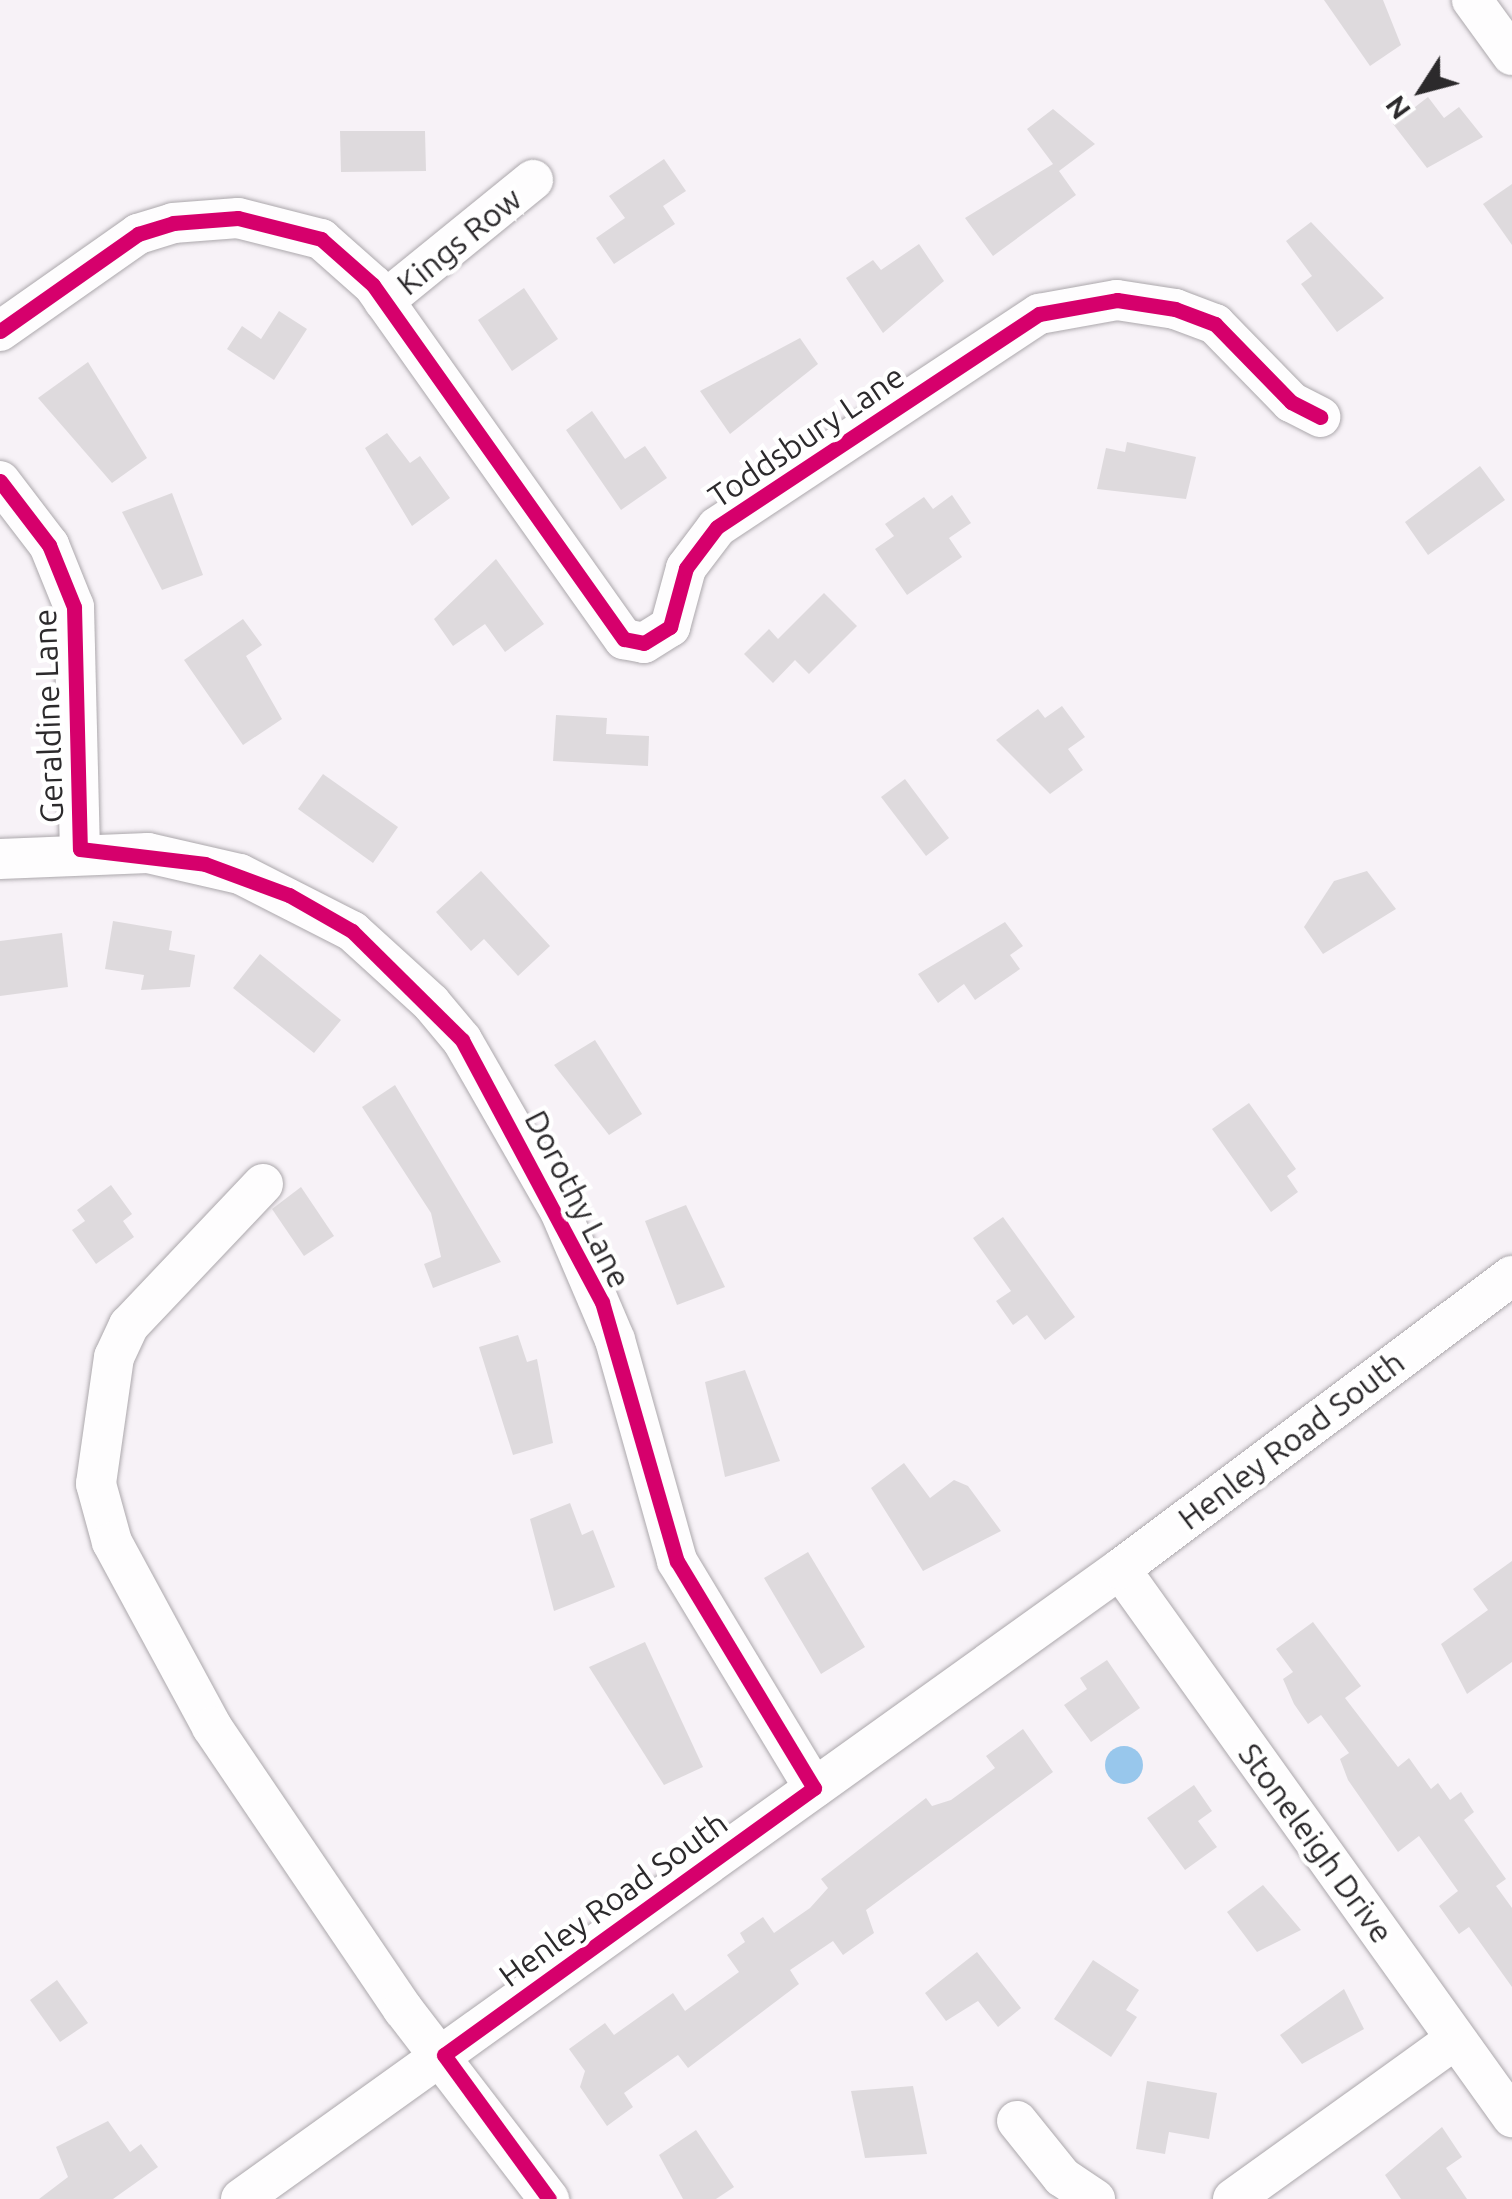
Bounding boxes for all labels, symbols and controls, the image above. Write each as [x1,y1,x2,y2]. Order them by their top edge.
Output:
north arrow [1372,40,1472,140]
text: N [1379,90,1416,125]
street label: Kings Row [389,179,529,303]
street label: Toddsbury Lane [701,356,911,516]
street label: Geraldine Lane [25,608,71,824]
street label: Dorothy Lane [517,1104,639,1294]
street label: Henley Road South [1171,1343,1411,1537]
street label: Stoneleigh Drive [1231,1736,1401,1950]
street label: Henley Road South [491,1803,735,1995]

